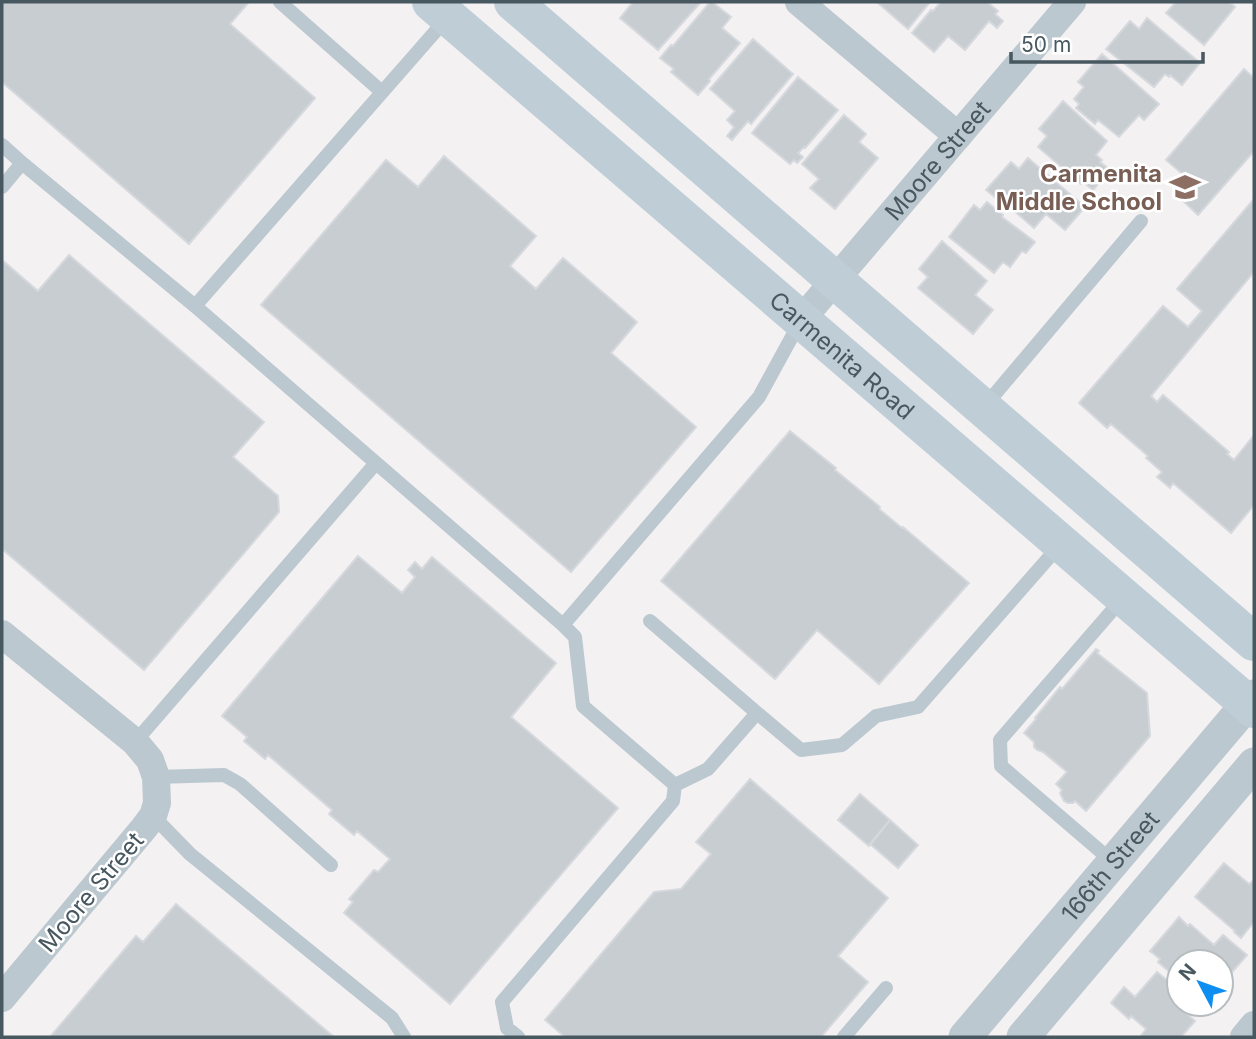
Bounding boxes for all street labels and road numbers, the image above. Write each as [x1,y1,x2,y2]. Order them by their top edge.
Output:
street label: Moore Street [878,94,996,226]
street label: Carmenita Road [764,285,920,425]
street label: 166th Street [1055,805,1165,927]
street label: Moore Street [32,826,150,958]

